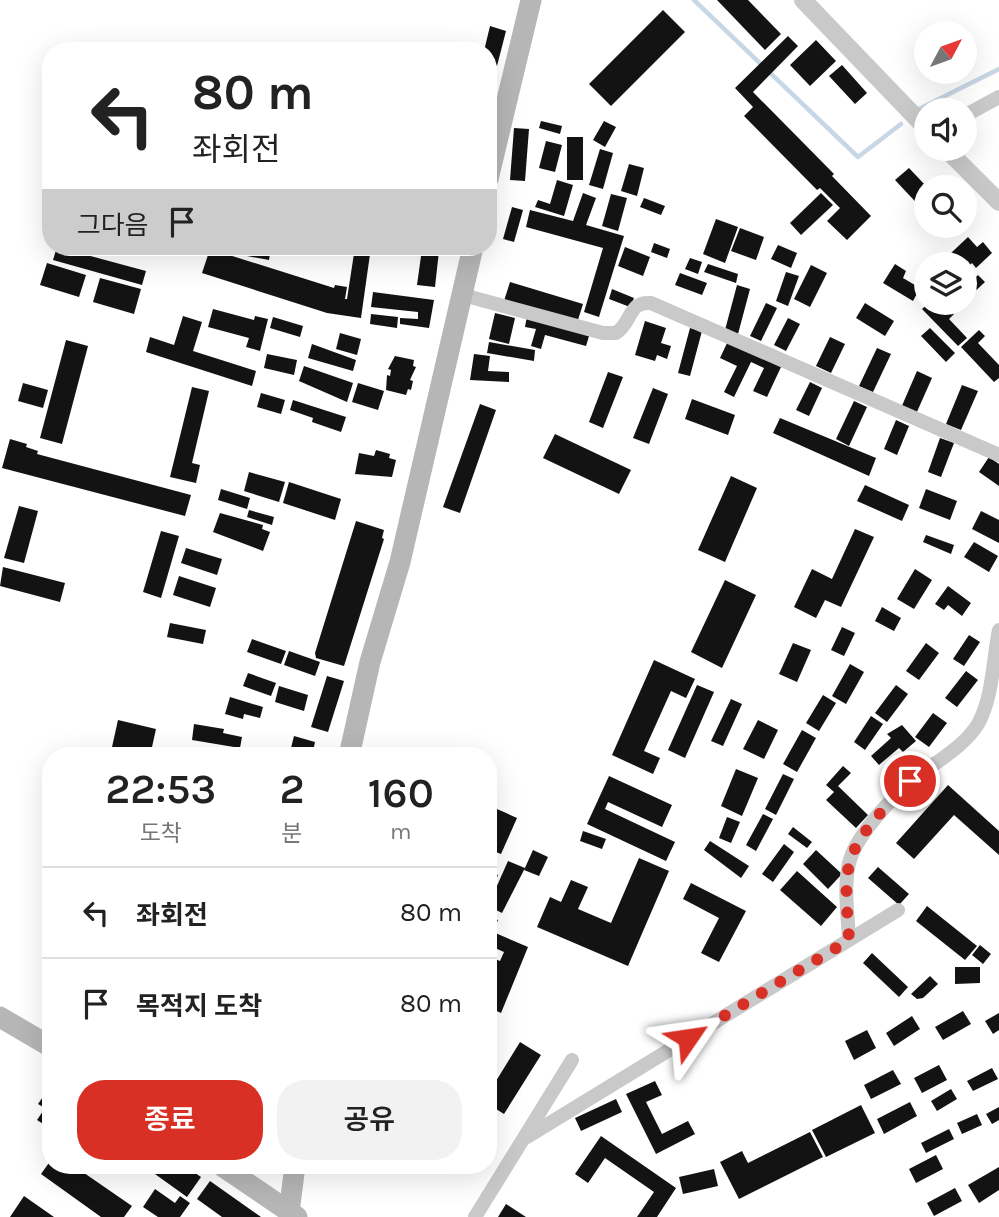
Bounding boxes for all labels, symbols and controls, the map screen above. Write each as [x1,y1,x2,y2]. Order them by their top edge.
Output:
north arrow [914,21,976,84]
map controls [914,21,977,315]
text: 80 m [192,64,314,121]
icon: left [77,70,168,161]
button: sound [914,98,977,161]
text: 좌회전 [192,131,280,168]
button: search [914,175,977,238]
icon: arrive [163,203,201,241]
text: 그다음 [77,210,149,241]
button: layers [914,252,977,315]
pin [880,751,940,811]
icon: arrive [891,762,929,800]
text: 22:53 [105,764,216,814]
text: 2 [280,764,305,814]
text: 160 [368,768,434,818]
text: m [390,818,412,845]
text: 도착 [140,820,182,847]
text: 분 [282,820,303,847]
icon: left [77,894,115,932]
text: 80 m [400,897,462,928]
text: 좌회전 [136,900,208,931]
icon: arrive [77,985,115,1023]
text: 80 m [400,988,462,1019]
text: 목적지 도착 [136,991,262,1022]
position arrow [651,1001,725,1075]
button: 종료 [77,1080,263,1160]
button: 공유 [277,1080,462,1160]

